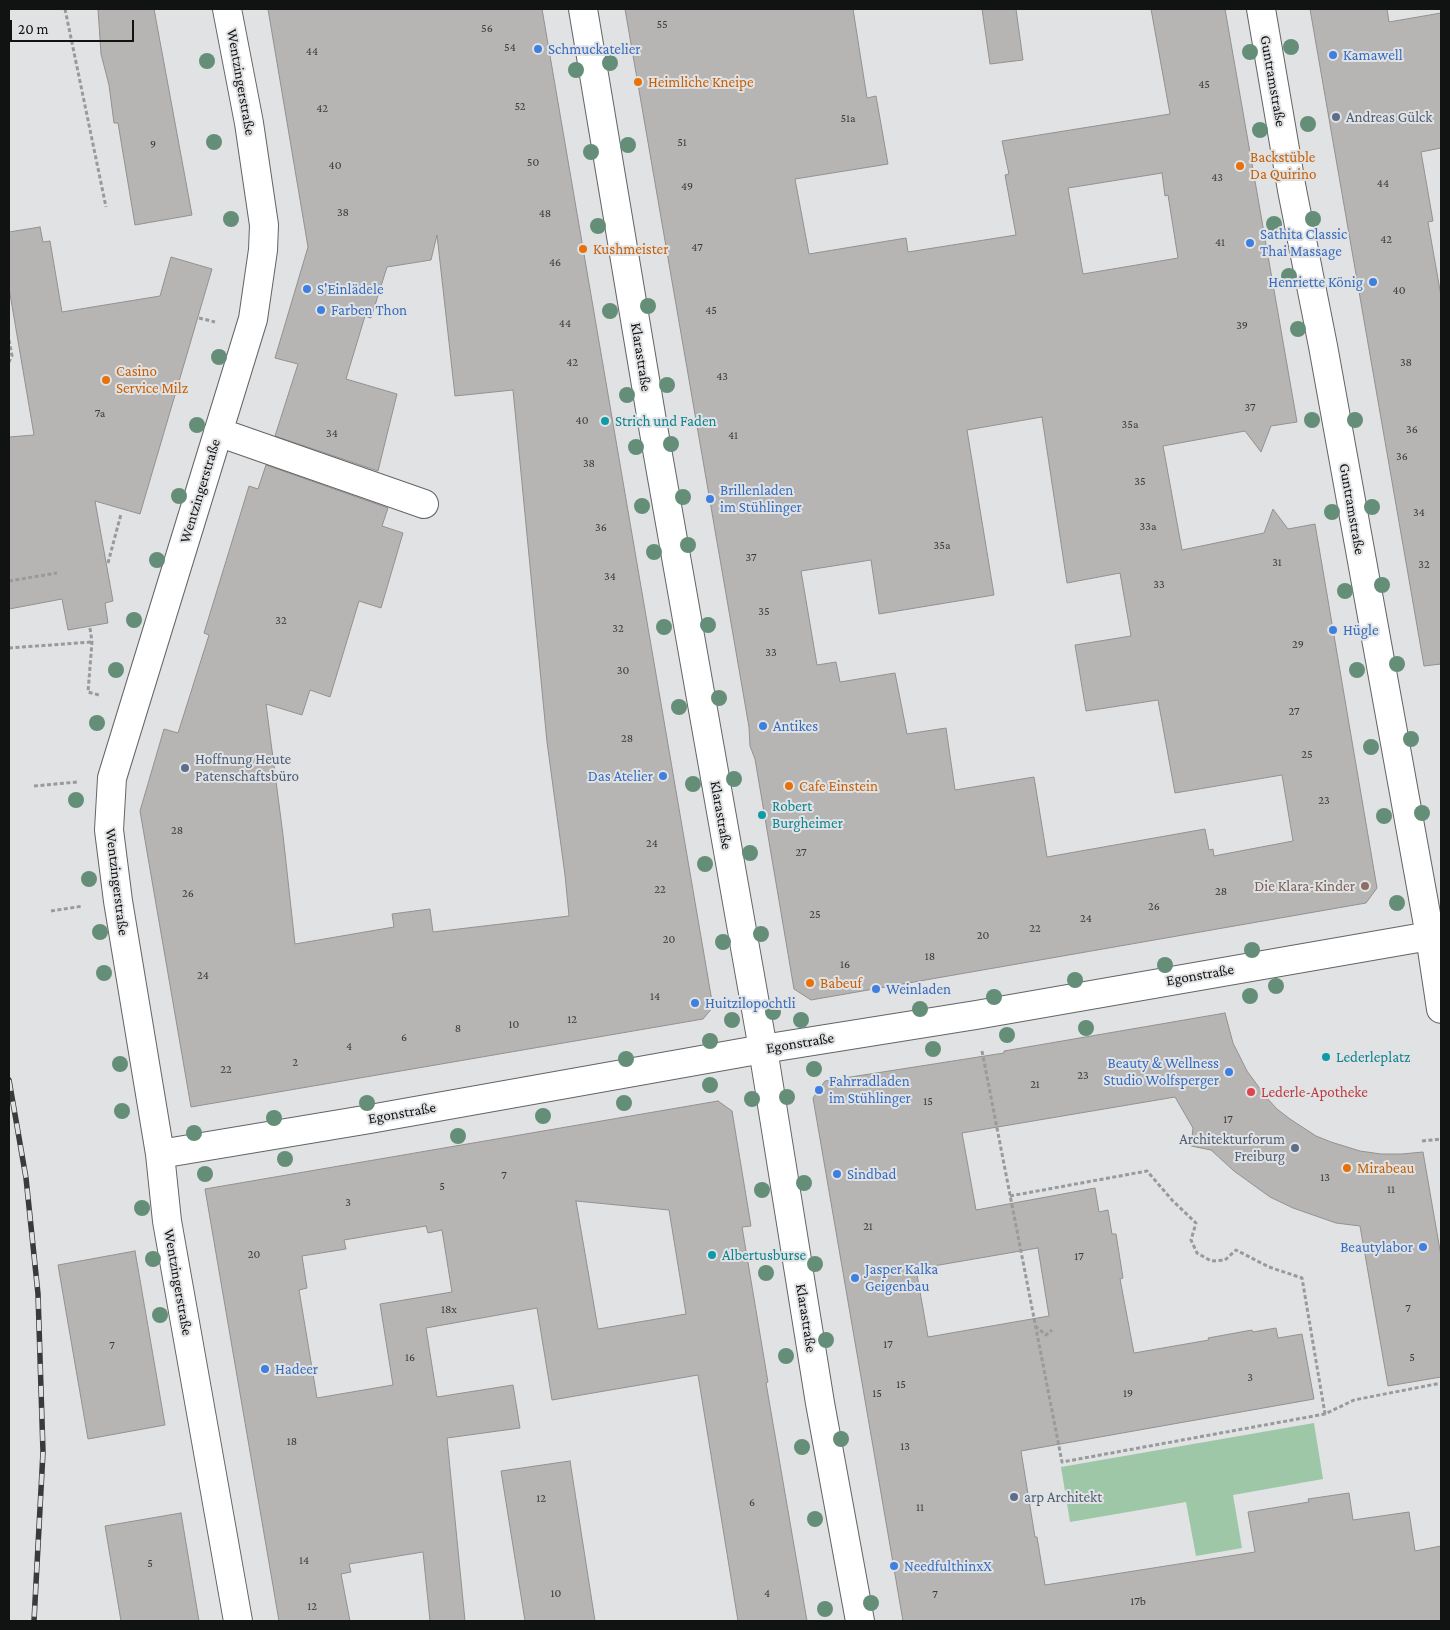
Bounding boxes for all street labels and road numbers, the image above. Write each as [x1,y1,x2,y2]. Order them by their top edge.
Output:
street label: Wentzingerstraße [223,27,259,137]
street label: Guntramstraße [1256,34,1290,128]
street label: Klarastraße [627,321,655,393]
street label: Wentzingerstraße [176,437,224,545]
street label: Guntramstraße [1335,462,1369,556]
street label: Klarastraße [706,779,736,851]
street label: Wentzingerstraße [101,827,133,937]
street label: Egonstraße [1165,960,1235,990]
street label: Egonstraße [765,1029,835,1057]
street label: Egonstraße [367,1098,437,1128]
street label: Wentzingerstraße [160,1227,196,1337]
street label: Klarastraße [792,1282,820,1354]

